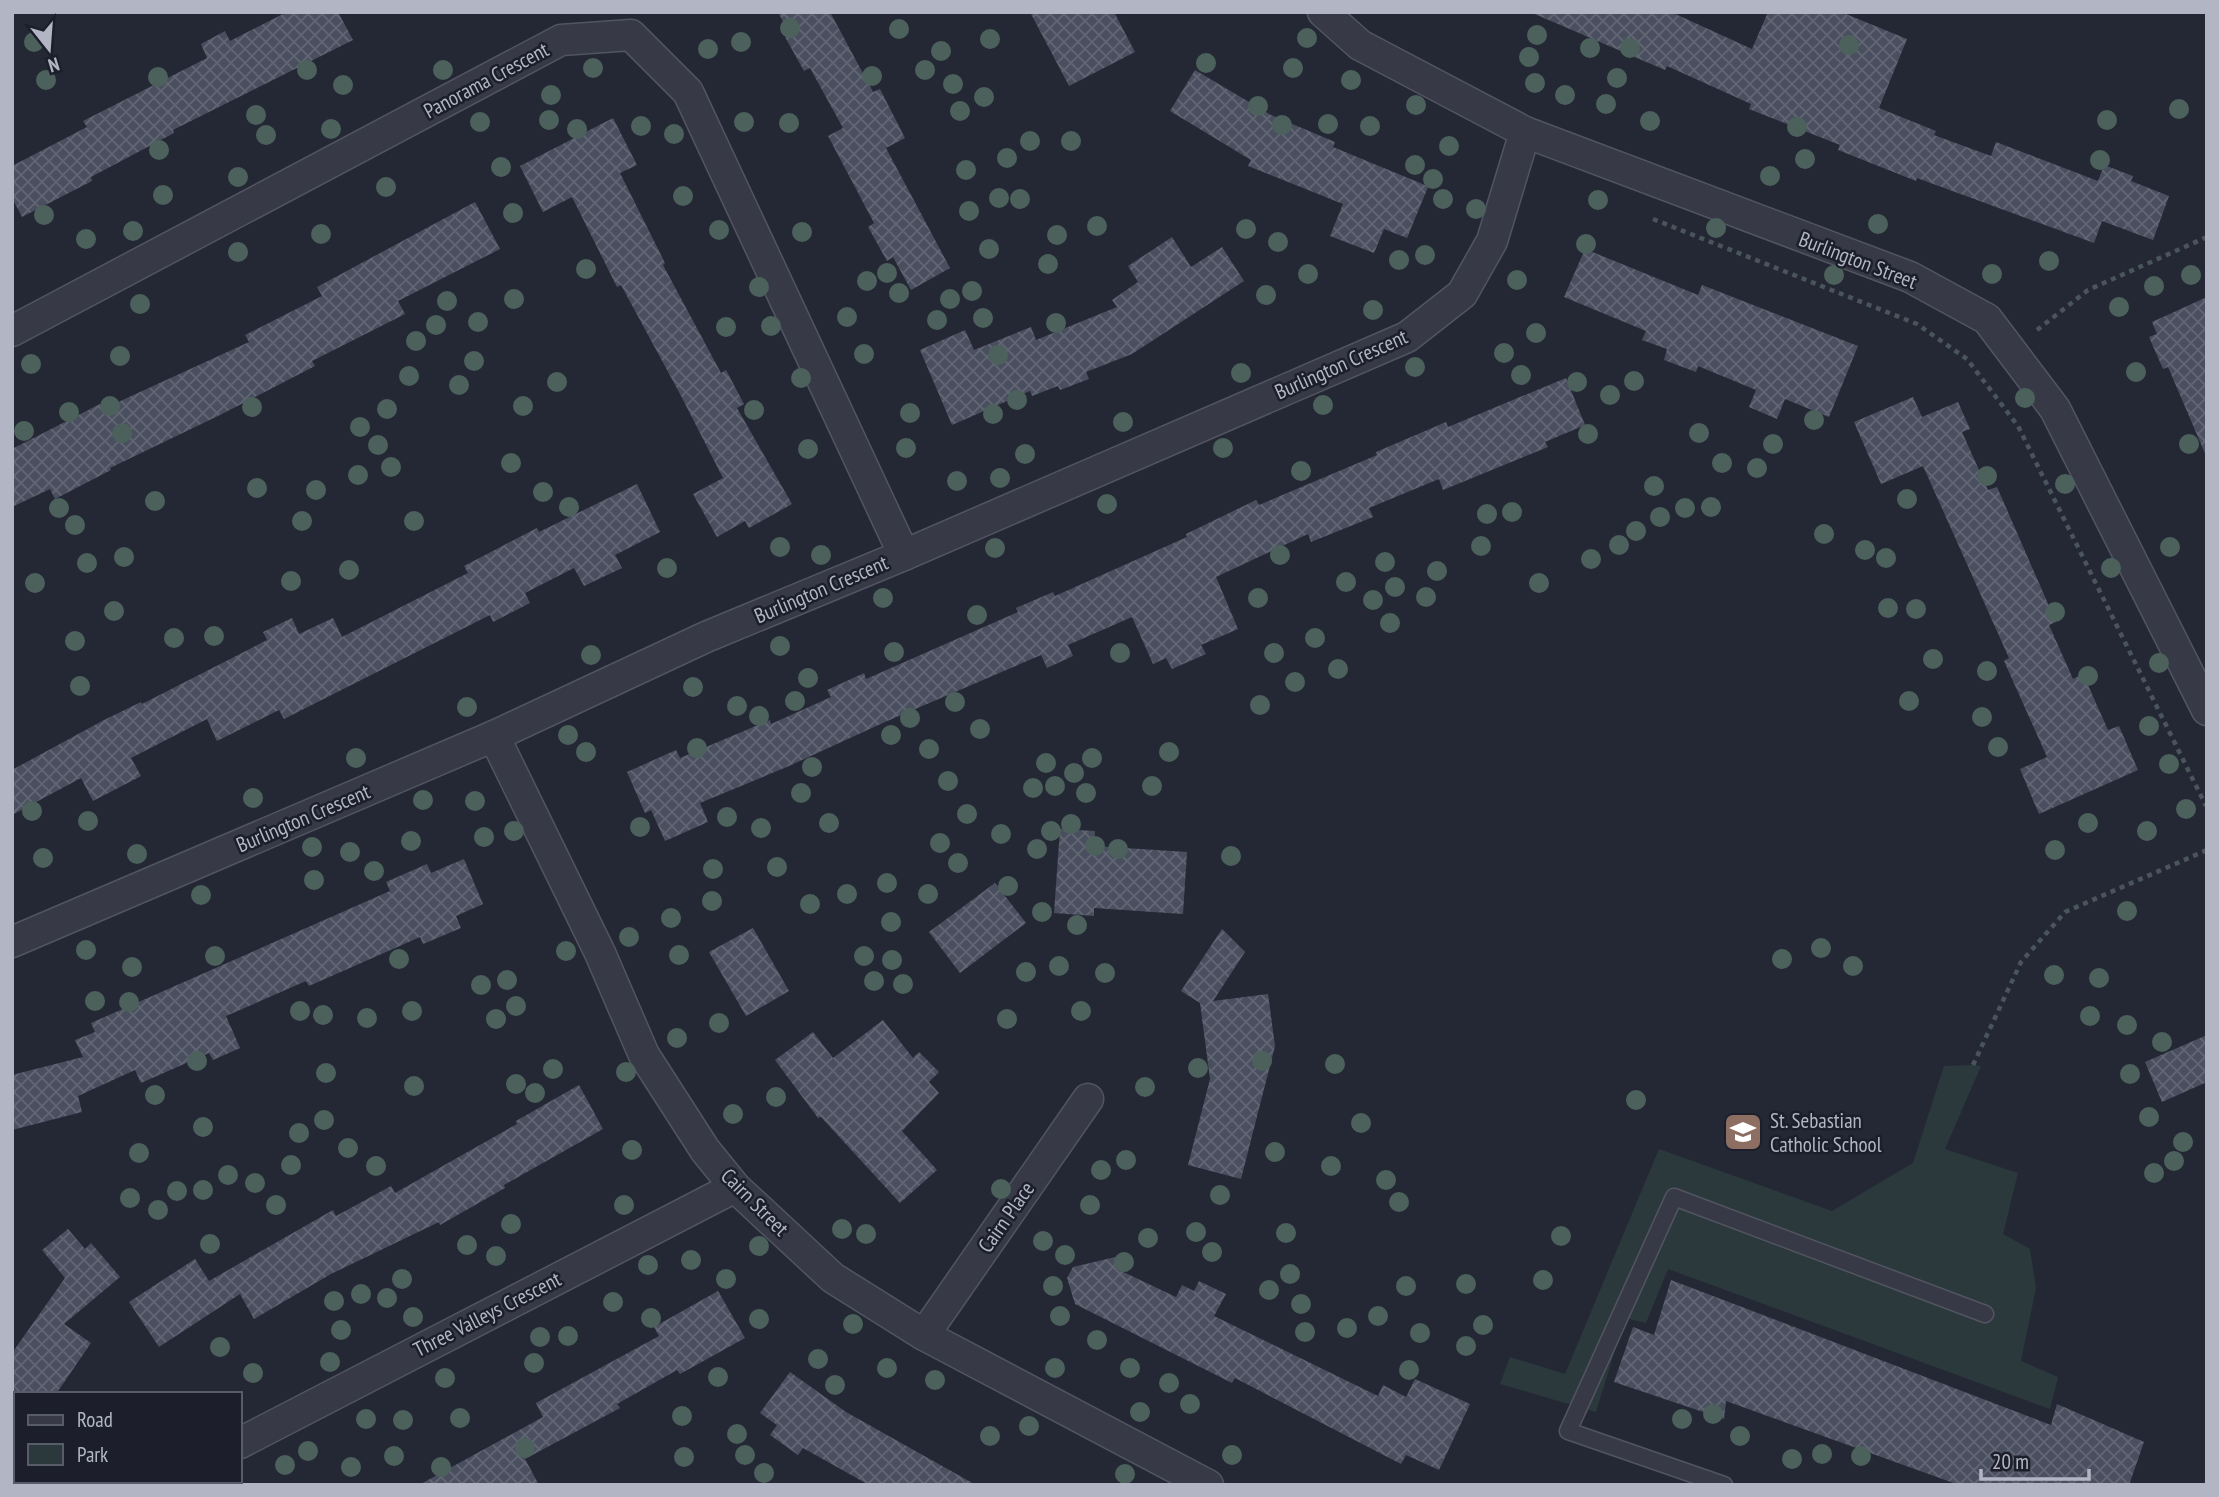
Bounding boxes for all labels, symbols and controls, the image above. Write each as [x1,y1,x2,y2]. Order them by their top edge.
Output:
north arrow [14,14,84,84]
street label: Panorama Crescent [419,36,553,124]
text: N [46,52,62,78]
street label: Burlington Street [1795,225,1921,295]
street label: Burlington Crescent [1270,323,1412,405]
street label: Burlington Crescent [750,549,892,629]
street label: Burlington Crescent [232,778,374,858]
place label: St. Sebastian Catholic School [1770,1107,1882,1158]
school or university icon: St. Sebastian Catholic School [1722,1111,1764,1153]
street label: Cairn Street [715,1162,795,1242]
street label: Cairn Place [972,1176,1040,1258]
street label: Three Valleys Crescent [409,1265,565,1363]
legend [14,1392,242,1483]
text: Road [77,1406,113,1433]
scale bar [1981,1438,2090,1482]
text: Park [77,1441,108,1468]
text: 20 m [1992,1448,2029,1475]

